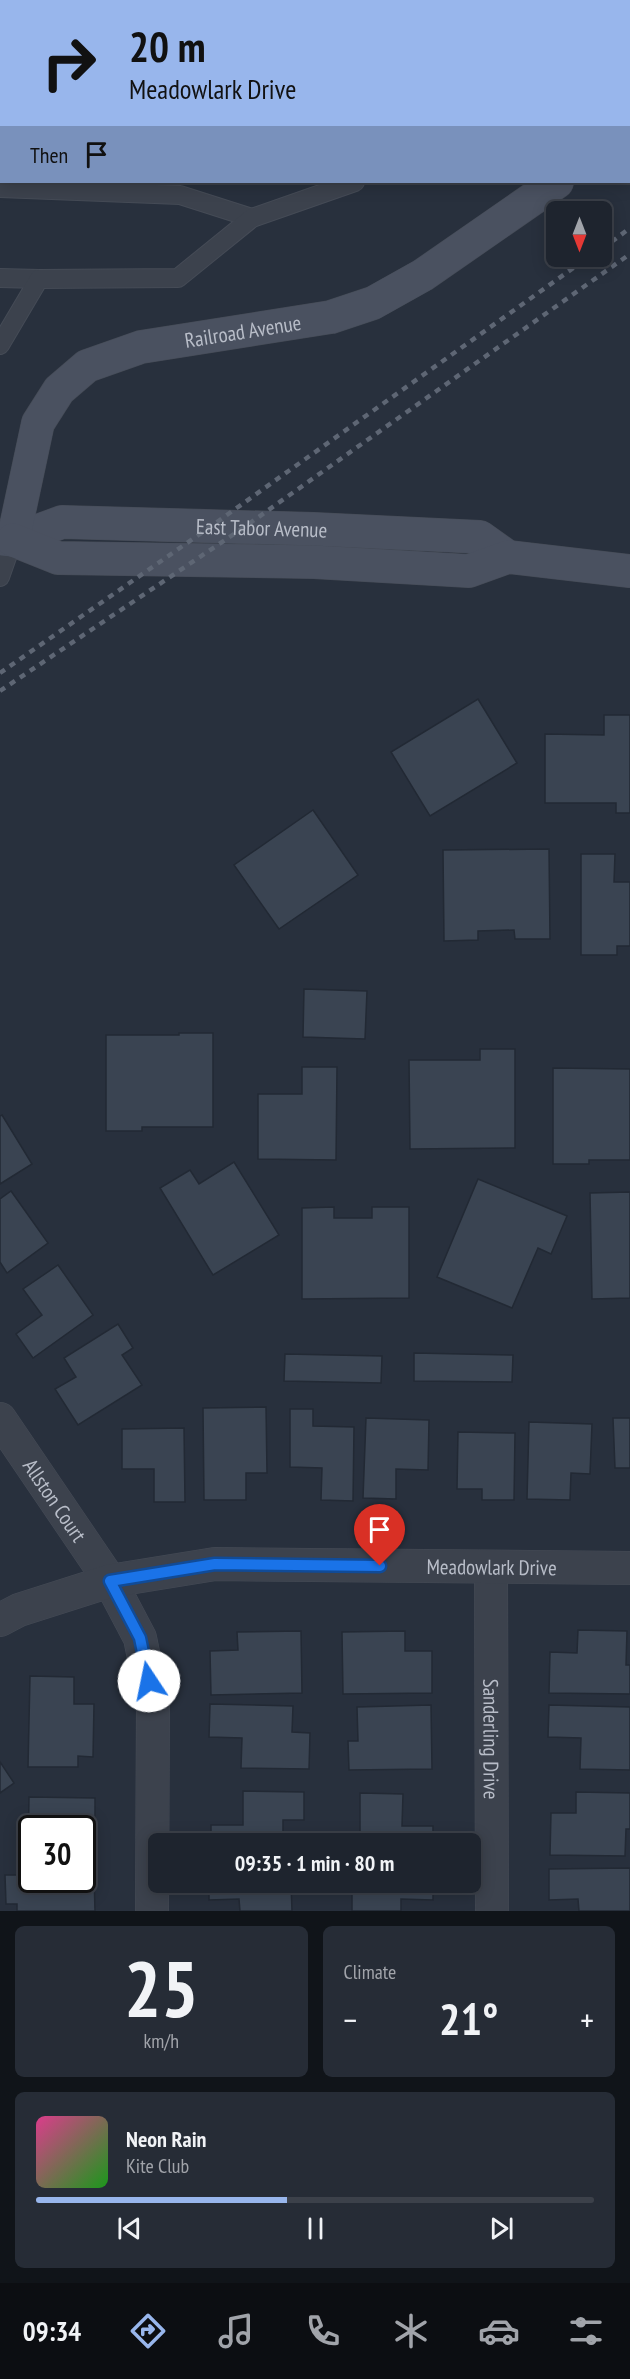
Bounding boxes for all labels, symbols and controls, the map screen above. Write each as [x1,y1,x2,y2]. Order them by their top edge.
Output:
text: 20 m [129,19,206,74]
icon: right [30,24,108,102]
text: Meadowlark Drive [129,72,296,106]
icon: arrive [80,138,113,171]
text: Then [30,141,68,169]
north arrow [546,201,612,267]
map controls [546,201,612,267]
street label: Railroad Avenue [183,308,303,353]
street label: East Tabor Avenue [196,512,328,543]
street label: Allston Court [17,1453,93,1547]
pin [354,1504,405,1566]
icon: arrive [363,1513,396,1546]
street label: Meadowlark Drive [426,1553,557,1581]
position arrow [117,1649,181,1713]
street label: Sanderling Drive [478,1679,505,1799]
speed limit sign: 30 [18,1815,96,1893]
text: 09:35 · 1 min · 80 m [235,1849,394,1877]
text: 25 [124,1938,199,2039]
text: Climate [344,1959,396,1985]
text: 21° [439,1989,498,2047]
text: − [344,1998,357,2041]
text: + [580,1998,594,2041]
text: km/h [144,2028,179,2054]
text: Neon Rain [126,2125,206,2153]
text: Kite Club [126,2153,189,2179]
icon: previous [113,2212,146,2245]
icon: pause [299,2212,332,2245]
icon: next [485,2212,518,2245]
icon: directions [127,2310,169,2352]
icon: music [215,2310,257,2352]
icon: phone [302,2310,344,2352]
icon: climate [390,2310,432,2352]
icon: car [478,2310,520,2352]
icon: filters [565,2310,607,2352]
text: 09:34 [23,2314,81,2348]

